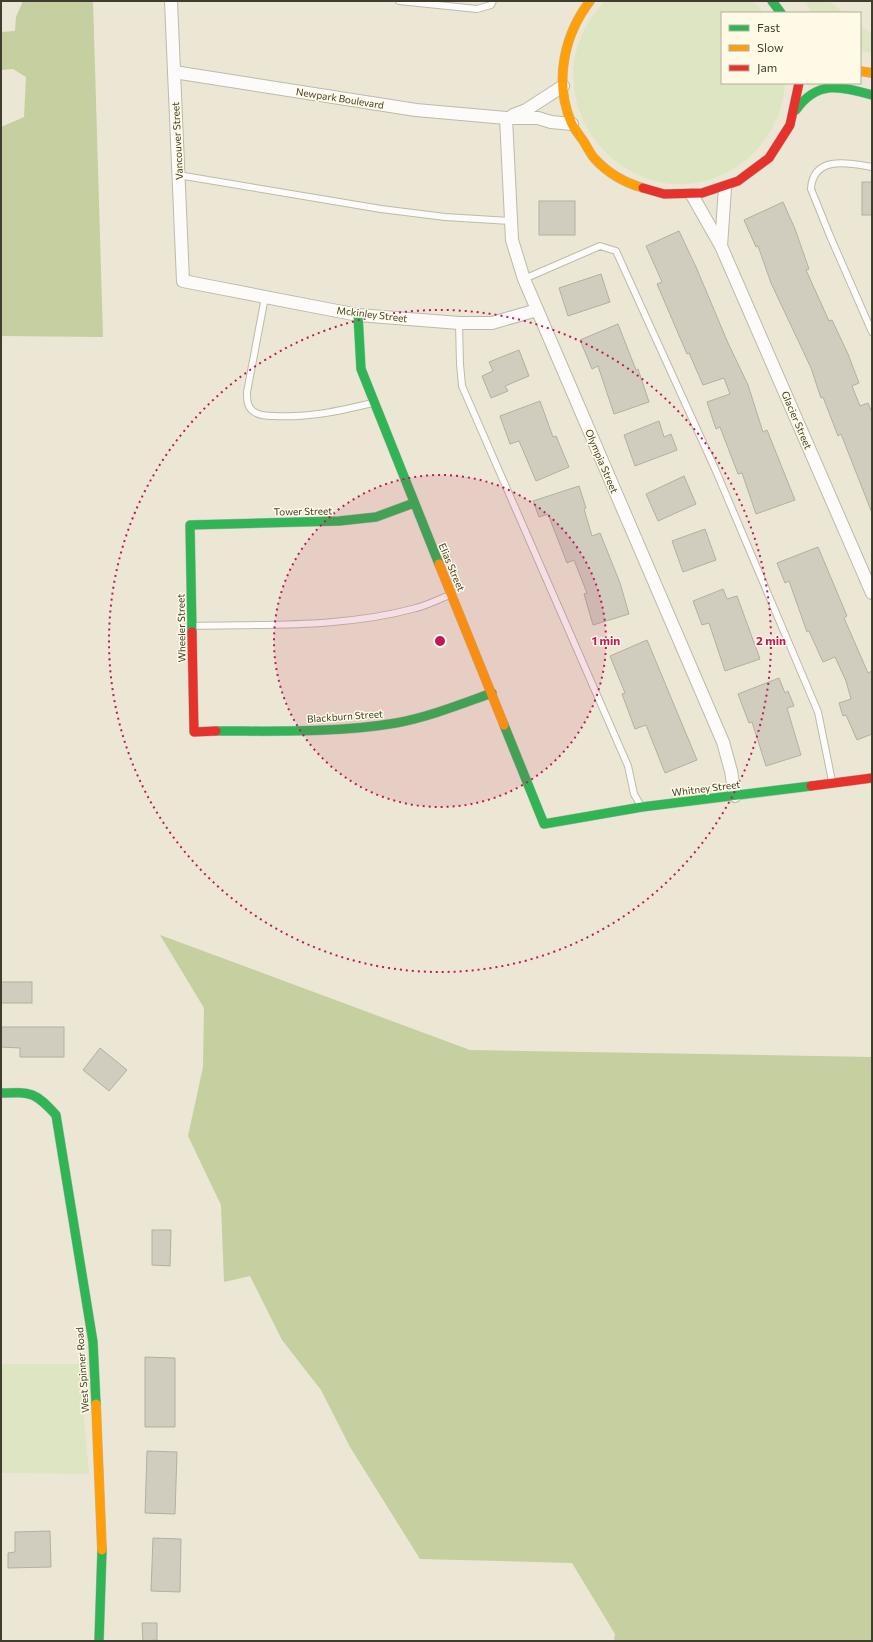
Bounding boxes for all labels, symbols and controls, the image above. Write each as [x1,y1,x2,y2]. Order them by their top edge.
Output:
legend [721,12,861,84]
text: Fast [757,20,780,34]
text: Slow [757,40,784,54]
text: Jam [757,60,777,75]
street label: Newpark Boulevard [295,85,385,111]
street label: Vancouver Street [169,102,185,180]
street label: Mckinley Street [336,304,408,324]
street label: Glacier Street [779,389,815,451]
street label: Olympia Street [583,427,621,495]
street label: Tower Street [274,504,332,518]
street label: Elias Street [437,541,467,593]
street label: Wheeler Street [174,594,188,662]
text: 1 min [592,633,620,647]
text: 2 min [756,633,786,647]
centre of rings [433,634,447,648]
street label: Blackburn Street [307,707,383,725]
street label: Whitney Street [671,778,741,798]
street label: West Spinner Road [73,1327,91,1413]

